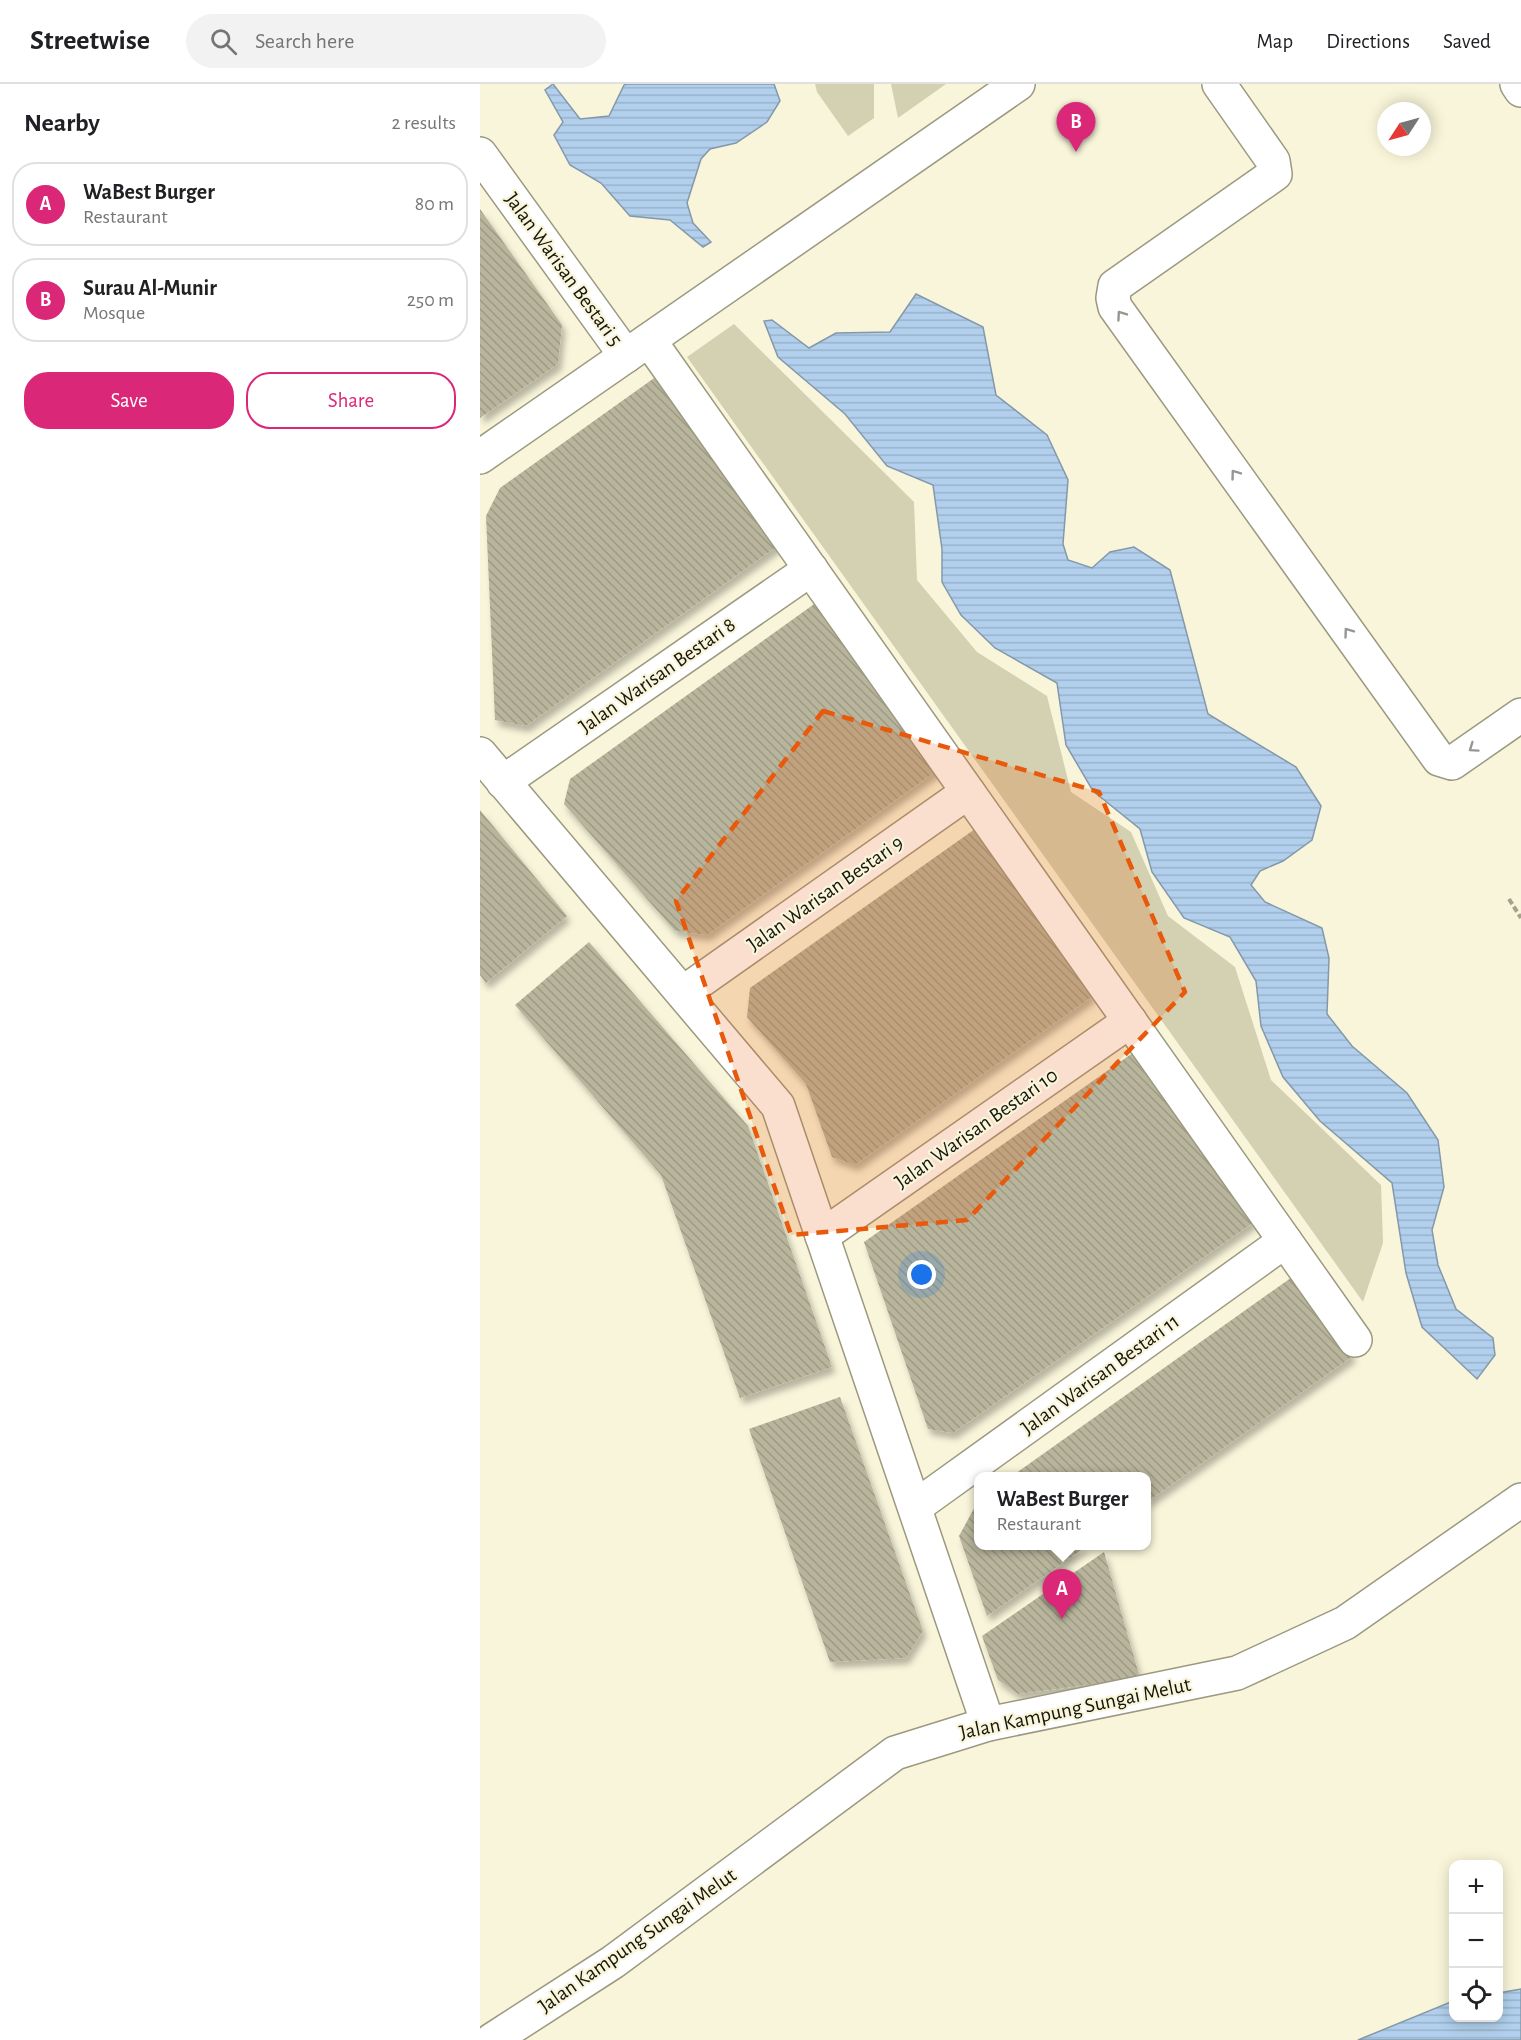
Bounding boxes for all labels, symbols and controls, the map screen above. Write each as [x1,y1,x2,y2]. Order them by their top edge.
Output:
search box [186,14,606,68]
icon: search [207,25,240,58]
text: Streetwise [30,27,150,55]
text: Search here [255,30,354,52]
text: Map [1257,31,1293,52]
text: Directions [1326,31,1410,52]
text: Saved [1443,31,1491,52]
north arrow [1377,102,1431,156]
pin: B [1056,103,1096,152]
text: Nearby [24,110,100,136]
text: 2 results [392,113,456,133]
text: WaBest Burger [83,181,215,203]
street label: Jalan Warisan Bestari 5 [501,189,626,350]
text: A [40,194,52,214]
text: 80 m [415,194,454,214]
text: Restaurant [83,207,168,227]
text: Surau Al-Munir [83,277,217,299]
text: B [40,290,51,310]
text: 250 m [407,290,454,310]
text: Mosque [83,303,145,323]
one-way arrow [1117,311,1128,322]
button: Save [24,372,234,429]
button: Share [246,372,456,429]
one-way arrow [1231,469,1242,480]
street label: Jalan Warisan Bestari 8 [575,614,739,737]
one-way arrow [1344,627,1355,638]
one-way arrow [1469,741,1480,752]
street label: Jalan Warisan Bestari 9 [743,832,907,955]
street label: Jalan Warisan Bestari 10 [891,1064,1062,1193]
your location [907,1260,936,1289]
street label: Jalan Warisan Bestari 11 [1017,1310,1183,1439]
popup [974,1472,1151,1550]
text: WaBest Burger [997,1488,1128,1510]
text: Restaurant [997,1514,1081,1534]
pin: A [1042,1570,1082,1619]
street label: Jalan Kampung Sungai Melut [958,1674,1193,1743]
map controls [1449,1860,1503,2022]
button: + [1449,1860,1503,1914]
street label: Jalan Kampung Sungai Melut [535,1864,740,2017]
button: − [1449,1914,1503,1968]
button: locate [1449,1968,1503,2022]

